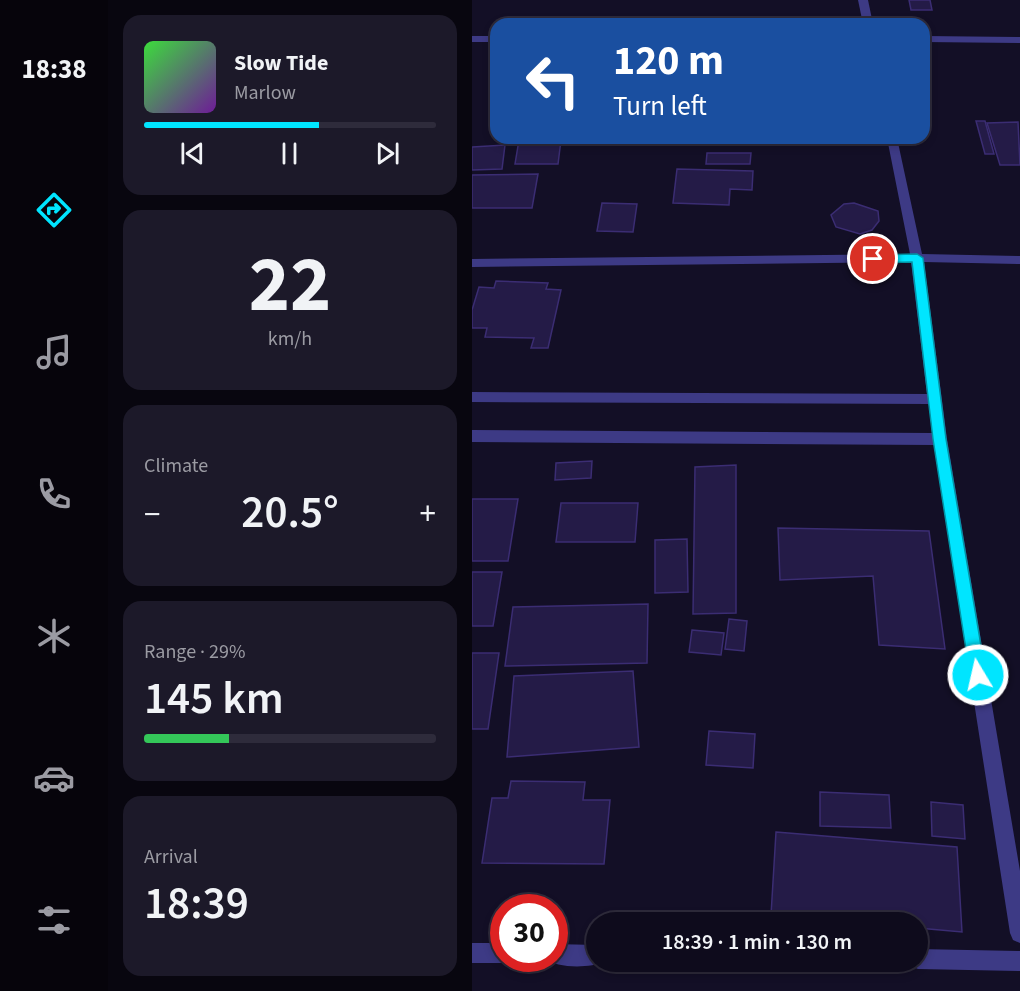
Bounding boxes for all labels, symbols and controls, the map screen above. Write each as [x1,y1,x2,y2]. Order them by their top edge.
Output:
text: 120 m [613,31,724,91]
icon: left [514,42,592,120]
text: Slow Tide [234,47,328,79]
text: 18:38 [21,50,87,89]
text: Marlow [234,79,296,107]
text: Turn left [613,87,707,126]
icon: previous [176,137,209,170]
icon: pause [273,137,306,170]
icon: next [371,137,404,170]
icon: directions [33,189,75,231]
text: 22 [249,230,331,341]
pin [847,233,898,284]
icon: arrive [856,242,889,275]
text: km/h [268,325,312,353]
icon: music [33,331,75,373]
text: Climate [144,452,208,480]
icon: phone [33,473,75,515]
text: 20.5° [241,481,339,545]
text: − [144,491,160,538]
text: + [420,491,436,538]
icon: climate [33,615,75,657]
text: Range · 29% [144,638,245,666]
position arrow [946,643,1010,707]
text: 145 km [144,667,284,731]
icon: car [33,757,75,799]
text: Arrival [144,843,198,871]
text: 18:39 [144,872,249,936]
speed limit sign: 30 [490,894,568,972]
icon: filters [33,899,75,941]
text: 18:39 · 1 min · 130 m [662,926,852,958]

